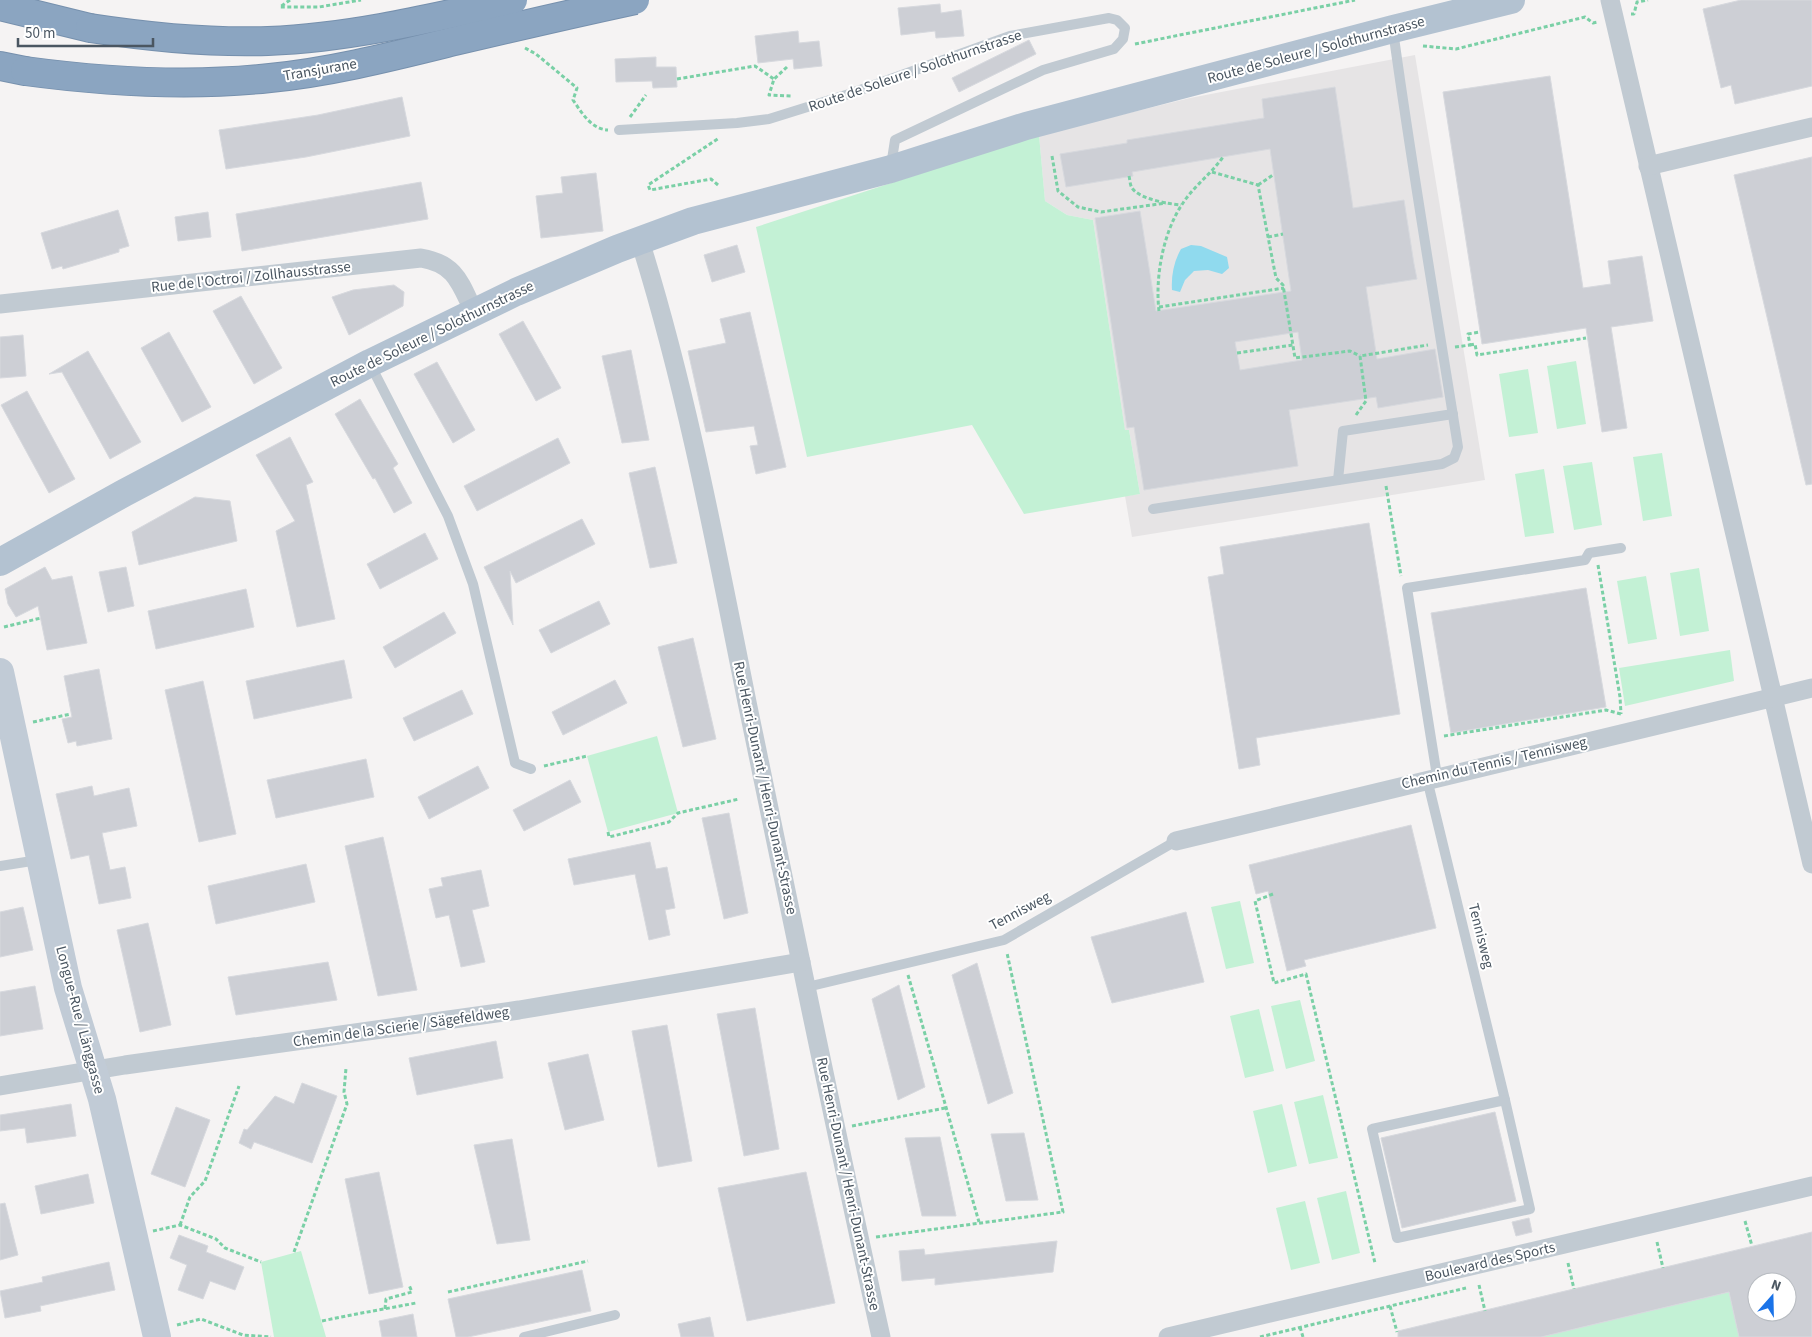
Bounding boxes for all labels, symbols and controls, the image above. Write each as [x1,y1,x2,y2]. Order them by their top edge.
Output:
street label: Route de Soleure / Solothurnstrasse [1205,11,1427,89]
scale bar [18,15,152,47]
text: 50 m [25,23,55,44]
street label: Route de Soleure / Solothurnstrasse [806,25,1024,117]
street label: Transjurane [282,53,358,87]
street label: Rue de l'Octroi / Zollhausstrasse [150,256,352,298]
street label: Route de Soleure / Solothurnstrasse [327,275,537,393]
street label: Rue Henri-Dunant / Henri-Dunant-Strasse [728,659,802,917]
street label: Chemin du Tennis / Tennisweg [1399,731,1589,795]
street label: Tennisweg [986,886,1055,936]
street label: Tennisweg [1463,901,1499,971]
street label: Longue-Rue / Länggasse [50,944,110,1096]
street label: Chemin de la Scierie / Sägefeldweg [292,1001,511,1053]
street label: Rue Henri-Dunant / Henri-Dunant-Strasse [811,1055,885,1313]
street label: Boulevard des Sports [1423,1237,1557,1287]
north arrow [1747,1272,1797,1322]
text: N [1768,1275,1784,1297]

